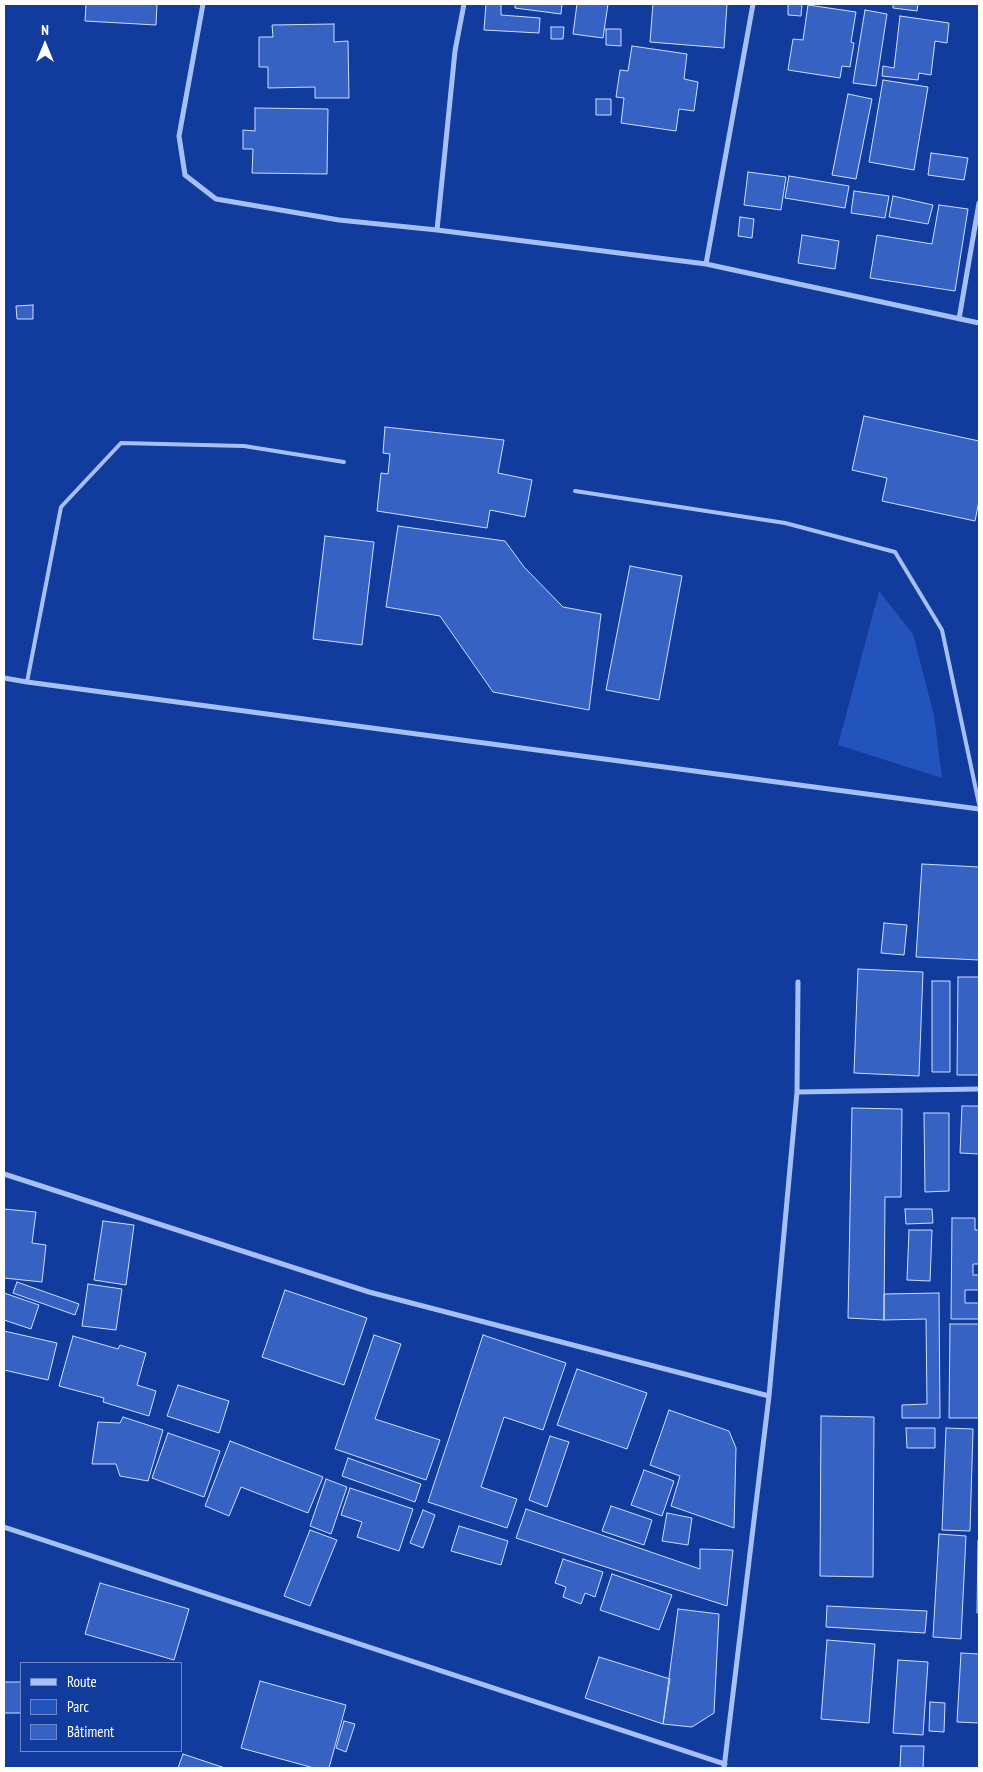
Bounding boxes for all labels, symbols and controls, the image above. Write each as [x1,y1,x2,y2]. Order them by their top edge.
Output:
north arrow [20,20,70,70]
text: N [41,21,49,39]
legend [20,1662,182,1752]
text: Route [67,1672,97,1691]
text: Parc [67,1697,89,1716]
text: Bâtiment [67,1722,114,1741]

